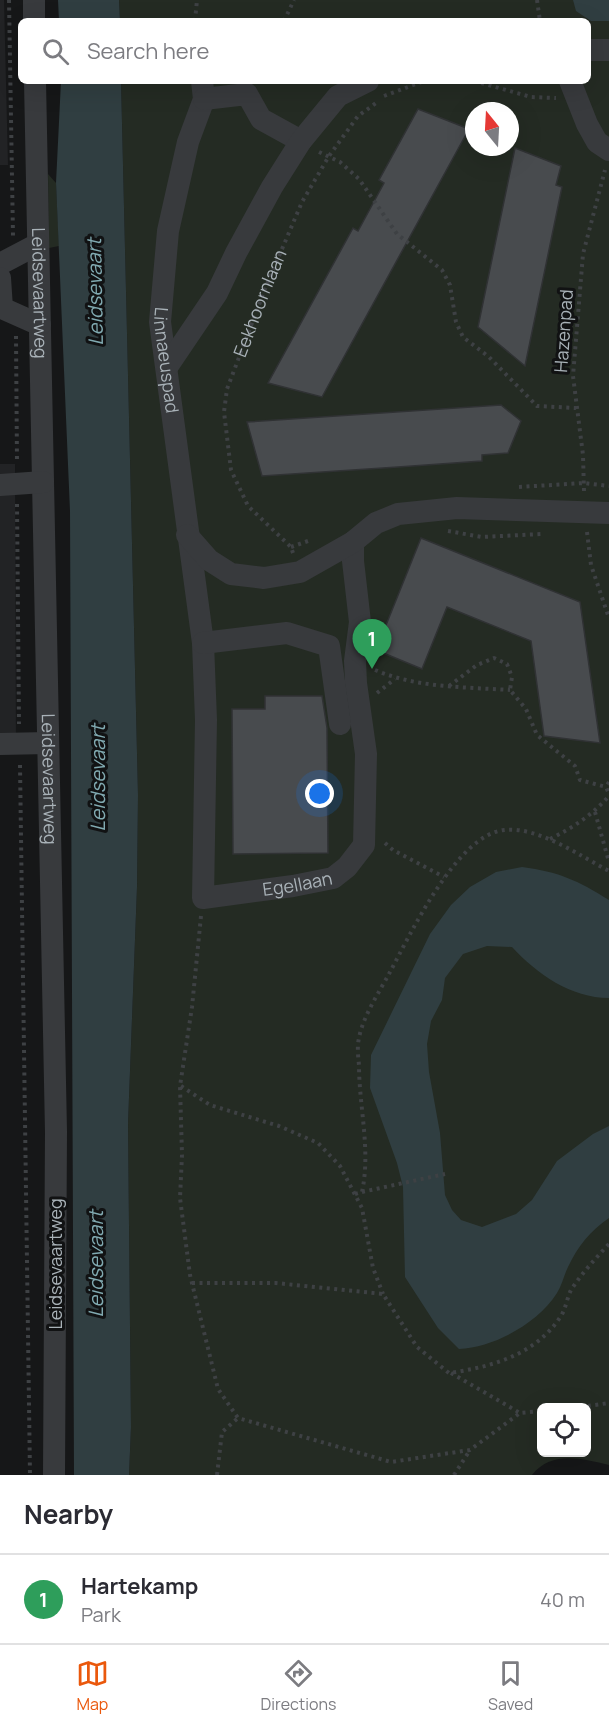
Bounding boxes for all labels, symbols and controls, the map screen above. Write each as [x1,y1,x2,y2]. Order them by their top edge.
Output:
search box [18,18,591,84]
icon: search [39,35,72,68]
text: Search here [87,36,209,66]
north arrow [465,102,519,156]
street label: Leidsevaartweg [27,227,54,359]
water label: Leidsevaart [80,236,109,346]
street label: Eekhoornlaan [227,245,291,360]
street label: Hazenpad [548,288,578,373]
street label: Linnaeuspad [149,306,185,414]
pin: 1 [352,620,392,669]
street label: Leidsevaartweg [37,713,63,845]
water label: Leidsevaart [84,722,111,832]
your location [305,779,334,808]
street label: Egellaan [261,865,334,901]
street label: Leidsevaartweg [43,1198,67,1330]
water label: Leidsevaart [82,1208,109,1318]
map controls [537,1403,591,1457]
button: locate [537,1403,591,1457]
text: Nearby [24,1496,113,1532]
text: Hartekamp [81,1571,198,1601]
text: 1 [39,1586,48,1613]
text: 40 m [540,1586,585,1613]
text: Park [81,1601,121,1628]
tab: Map [76,1657,109,1715]
tab: Directions [261,1657,336,1715]
tab: Saved [488,1657,533,1715]

